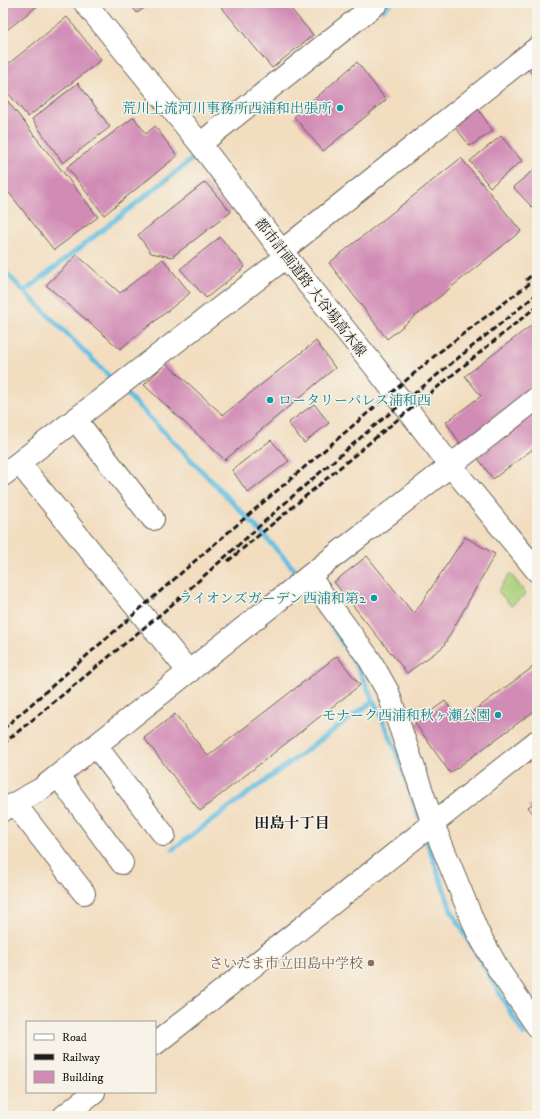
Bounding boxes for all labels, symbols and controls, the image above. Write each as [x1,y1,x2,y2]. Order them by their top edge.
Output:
place label: 荒川上流河川事務所西浦和出張所 [122,100,332,118]
marker: 荒川上流河川事務所西浦和出張所 [335,103,345,113]
street label: 都市計画道路 大谷場高木線 [250,215,370,361]
place label: ロータリーパレス浦和西 [278,392,431,410]
marker: ロータリーパレス浦和西 [265,395,275,405]
place label: ライオンズガーデン西浦和第2 [179,590,366,608]
marker: ライオンズガーデン西浦和第2 [369,593,379,603]
place label: モナーク西浦和秋ヶ瀬公園 [322,707,490,725]
marker: モナーク西浦和秋ヶ瀬公園 [493,710,503,720]
district label: 田島十丁目 [254,814,330,833]
place label: さいたま市立田島中学校 [209,955,363,973]
marker: さいたま市立田島中学校 [366,958,376,968]
legend [26,1021,156,1093]
text: Road [62,1030,87,1045]
text: Railway [62,1050,100,1065]
text: Building [62,1070,103,1085]

